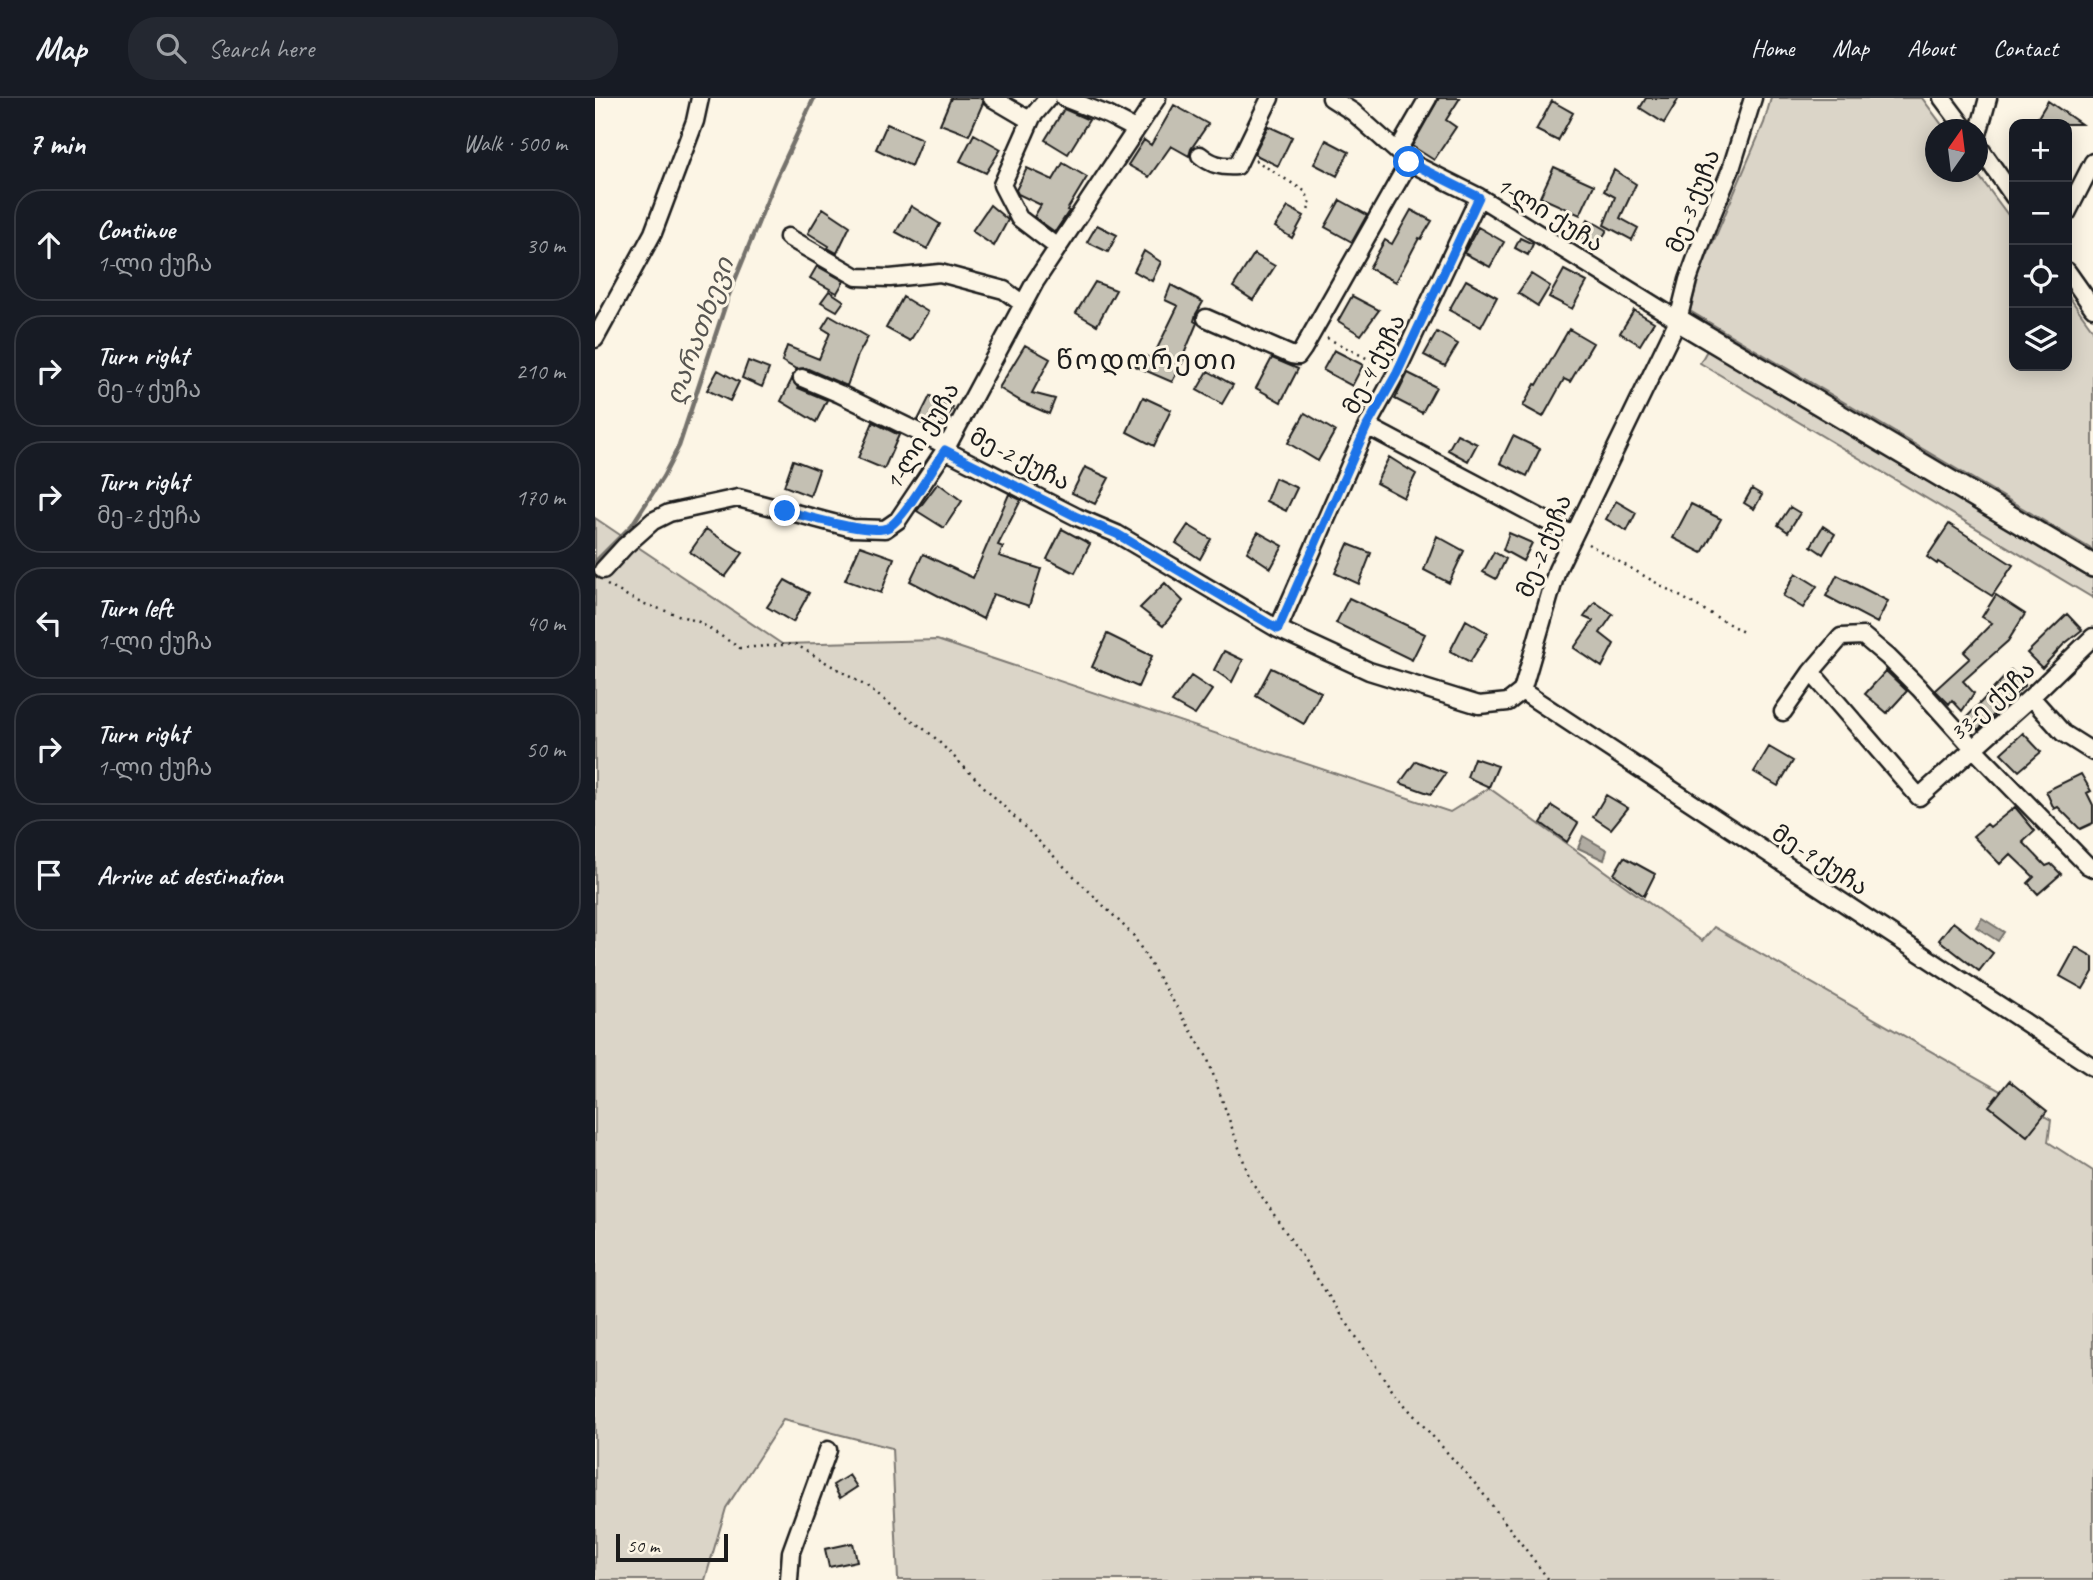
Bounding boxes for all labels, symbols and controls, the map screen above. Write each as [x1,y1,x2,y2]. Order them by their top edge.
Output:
search box [128,17,618,80]
text: Map [35,27,86,69]
icon: search [152,29,190,67]
text: Search here [208,32,314,65]
text: Home [1751,33,1794,63]
text: Map [1832,33,1869,63]
text: About [1907,33,1955,63]
text: Contact [1993,33,2058,63]
north arrow [1925,119,1988,182]
map controls [2009,119,2072,371]
button: + [2009,119,2072,182]
text: 7 min [28,125,85,163]
text: Walk · 500 m [463,129,567,158]
street label: მე-3 ქუჩა [1660,145,1726,257]
route start [1393,146,1424,177]
street label: 1-ლი ქუჩა [1491,169,1609,259]
button: − [2009,182,2072,245]
text: Continue [97,213,175,246]
icon: ahead [30,226,68,264]
text: 30 m [526,231,565,260]
button: locate [2009,245,2072,308]
text: 1-ლი ქუჩა [97,249,212,278]
water label: ღარათხევი [658,252,742,409]
button: layers [2009,308,2072,371]
street label: მე-4 ქუჩა [1336,309,1412,419]
text: Turn right [97,339,188,372]
district label: წოდორეთი [1056,342,1238,377]
icon: right [30,352,68,390]
text: 210 m [516,357,565,386]
text: მე-4 ქუჩა [97,375,201,404]
street label: 1-ლი ქუჩა [878,377,966,495]
street label: მე-2 ქუჩა [965,421,1075,497]
text: Turn right [97,465,188,498]
icon: right [30,478,68,516]
text: 170 m [516,483,565,512]
street label: მე-2 ქუჩა [1510,490,1578,602]
route end [769,495,800,526]
text: მე-2 ქუჩა [97,501,201,530]
text: Turn left [97,591,172,624]
icon: left [30,604,68,642]
text: 40 m [526,609,565,638]
text: 1-ლი ქუჩა [97,627,212,656]
street label: 33-ე ქუჩა [1943,655,2041,747]
text: Turn right [97,717,188,750]
icon: right [30,730,68,768]
text: 50 m [526,735,565,764]
text: 1-ლი ქუჩა [97,753,212,782]
street label: მე-9 ქუჩა [1766,818,1874,902]
icon: arrive [30,856,68,894]
text: Arrive at destination [97,859,283,892]
scale bar [616,1531,728,1563]
text: 50 m [627,1534,659,1558]

